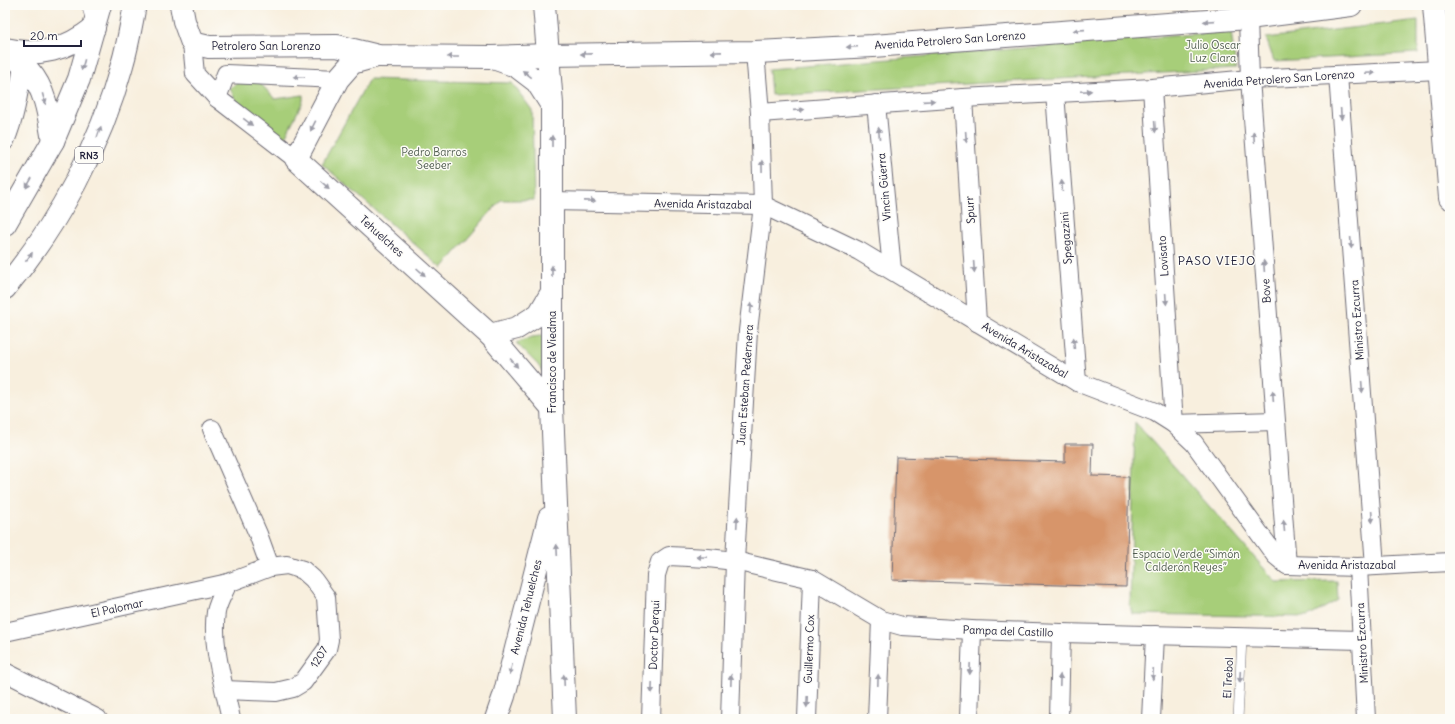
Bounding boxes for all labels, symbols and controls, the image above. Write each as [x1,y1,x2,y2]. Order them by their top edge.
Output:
one-way arrow [1203,17,1215,24]
scale bar [24,22,81,48]
one-way arrow [1073,27,1085,34]
text: 20 m [30,28,58,43]
street label: Avenida Petrolero San Lorenzo [874,28,1026,52]
park label: Julio Oscar Luz Clara [1185,38,1241,65]
street label: Petrolero San Lorenzo [211,39,321,53]
one-way arrow [846,43,858,50]
one-way arrow [710,49,722,56]
one-way arrow [579,51,592,57]
one-way arrow [446,54,459,60]
one-way arrow [80,60,86,72]
street label: Avenida Petrolero San Lorenzo [1203,67,1355,91]
one-way arrow [522,70,533,79]
one-way arrow [1364,70,1376,77]
one-way arrow [292,74,305,80]
one-way arrow [1080,88,1092,95]
one-way arrow [41,93,47,105]
one-way arrow [923,97,935,104]
one-way arrow [793,107,805,113]
one-way arrow [1337,108,1344,120]
one-way arrow [242,118,253,126]
one-way arrow [310,120,317,131]
one-way arrow [1151,121,1158,133]
one-way arrow [97,125,103,137]
one-way arrow [876,127,882,139]
one-way arrow [962,131,969,143]
one-way arrow [1251,131,1258,143]
one-way arrow [549,134,555,147]
park label: Pedro Barros Seeber [401,145,467,172]
road number: RN3 [75,147,103,163]
street label: Vincin Güerra [874,152,894,222]
one-way arrow [758,160,765,172]
one-way arrow [25,177,32,189]
one-way arrow [320,180,330,190]
one-way arrow [1059,180,1066,192]
street label: Spurr [962,195,978,224]
street label: Avenida Aristazabal [654,196,752,212]
one-way arrow [584,198,596,205]
street label: Spegazzini [1057,211,1075,265]
street label: Tehuelches [357,212,407,260]
street label: Lovisato [1155,235,1171,277]
one-way arrow [1347,237,1354,249]
one-way arrow [25,251,33,262]
district label: PASO VIEJO [1178,253,1256,268]
one-way arrow [1260,260,1267,272]
one-way arrow [970,261,977,273]
one-way arrow [549,264,555,277]
one-way arrow [416,268,427,277]
street label: Bove [1258,278,1274,304]
street label: Ministro Ezcurra [1347,279,1367,361]
one-way arrow [1162,293,1169,305]
one-way arrow [748,302,754,314]
street label: Francisco de Viedma [545,311,559,413]
street label: Avenida Aristazabal [980,319,1070,381]
street label: Juan Esteban Pedernera [734,324,756,446]
one-way arrow [1071,337,1078,349]
one-way arrow [510,358,519,368]
one-way arrow [1358,381,1365,393]
one-way arrow [1270,390,1277,402]
one-way arrow [1368,510,1375,523]
one-way arrow [734,515,740,528]
one-way arrow [1280,520,1287,532]
one-way arrow [554,544,561,556]
park label: Espacio Verde “Simón Calderón Reyes” [1132,547,1240,574]
one-way arrow [696,554,708,561]
street label: Avenida Tehuelches [507,558,545,656]
street label: Avenida Aristazabal [1298,558,1396,572]
street label: El Palomar [90,596,145,620]
street label: Doctor Derqui [646,600,662,670]
street label: Ministro Ezcurra [1353,602,1371,684]
street label: Guillermo Cox [801,614,817,684]
street label: Pampa del Castillo [962,622,1054,640]
street label: 1207 [307,643,331,670]
street label: El Trebol [1220,657,1236,699]
one-way arrow [507,663,513,675]
one-way arrow [967,663,974,675]
one-way arrow [1150,668,1156,681]
one-way arrow [1237,670,1243,683]
one-way arrow [728,673,734,686]
one-way arrow [1057,673,1063,686]
one-way arrow [560,674,567,686]
one-way arrow [875,674,882,686]
one-way arrow [649,682,656,694]
one-way arrow [804,696,810,709]

